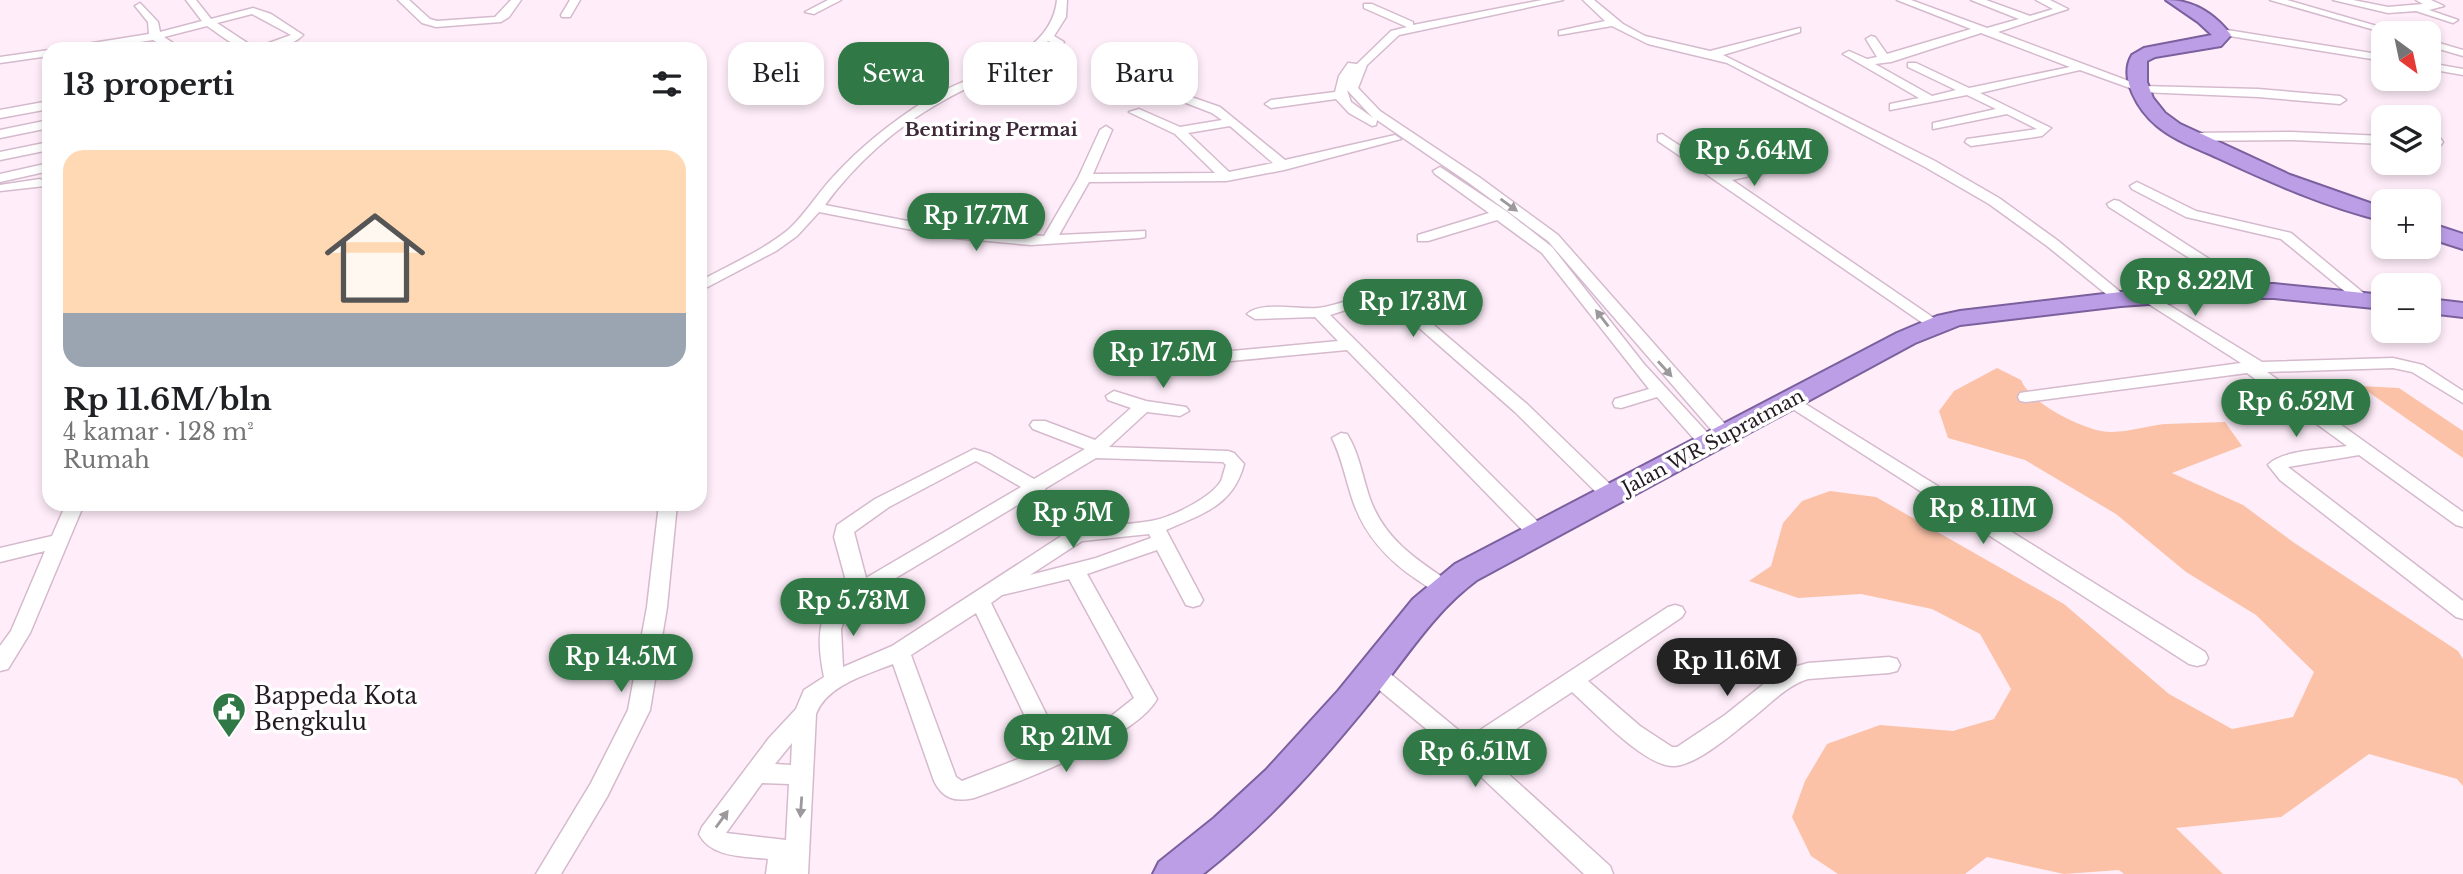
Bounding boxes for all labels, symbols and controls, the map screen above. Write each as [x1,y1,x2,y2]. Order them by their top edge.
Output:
north arrow [2371,21,2441,91]
map controls [2371,21,2441,343]
chip: Beli [728,42,824,105]
chip: Sewa [838,42,949,105]
chip: Filter [963,42,1077,105]
chip: Baru [1091,42,1198,105]
icon: filters [648,65,686,103]
text: 13 properti [63,66,234,103]
button: layers [2371,105,2441,175]
district label: Bentiring Permai [904,118,1078,141]
pin: Rp 5.64M [1682,128,1826,188]
text: Rp 5.64M [1695,137,1813,165]
button: + [2371,189,2441,259]
pin: Rp 17.7M [904,194,1048,253]
icon: home [312,195,438,321]
one-way arrow [1500,198,1518,212]
text: Rp 17.7M [923,202,1029,230]
pin: Rp 8.22M [2123,258,2267,318]
text: Rp 8.22M [2136,267,2254,295]
button: − [2371,273,2441,343]
pin: Rp 17.3M [1341,280,1485,339]
text: Rp 17.3M [1359,288,1467,316]
one-way arrow [1596,309,1610,327]
pin: Rp 17.5M [1091,330,1235,390]
text: Rp 17.5M [1109,339,1217,367]
one-way arrow [1657,360,1673,378]
pin: Rp 6.52M [2224,380,2368,439]
text: Rp 11.6M/bln [63,381,272,418]
street label: Jalan WR Supratman [1615,384,1808,501]
text: Rp 6.52M [2237,388,2355,416]
text: 4 kamar · 128 m² [63,418,254,446]
text: Rumah [63,446,150,474]
pin: Rp 8.11M [1911,486,2055,546]
pin: Rp 5M [1024,490,1122,550]
text: Rp 8.11M [1929,495,2037,523]
text: Rp 5M [1033,499,1113,527]
pin: Rp 5.73M [781,578,925,638]
text: Rp 5.73M [796,587,910,615]
pin: Rp 14.5M [549,634,693,694]
pin: Rp 11.6M [1655,638,1799,698]
text: Rp 14.5M [565,643,677,671]
text: Rp 11.6M [1673,647,1781,675]
place label: Bappeda Kota Bengkulu [254,682,417,736]
public building icon: Bappeda Kota Bengkulu [210,690,248,739]
pin: Rp 21M [1009,714,1123,774]
text: Rp 21M [1020,723,1112,751]
pin: Rp 6.51M [1403,730,1547,789]
text: Rp 6.51M [1419,738,1531,766]
one-way arrow [795,796,806,818]
one-way arrow [715,810,729,828]

